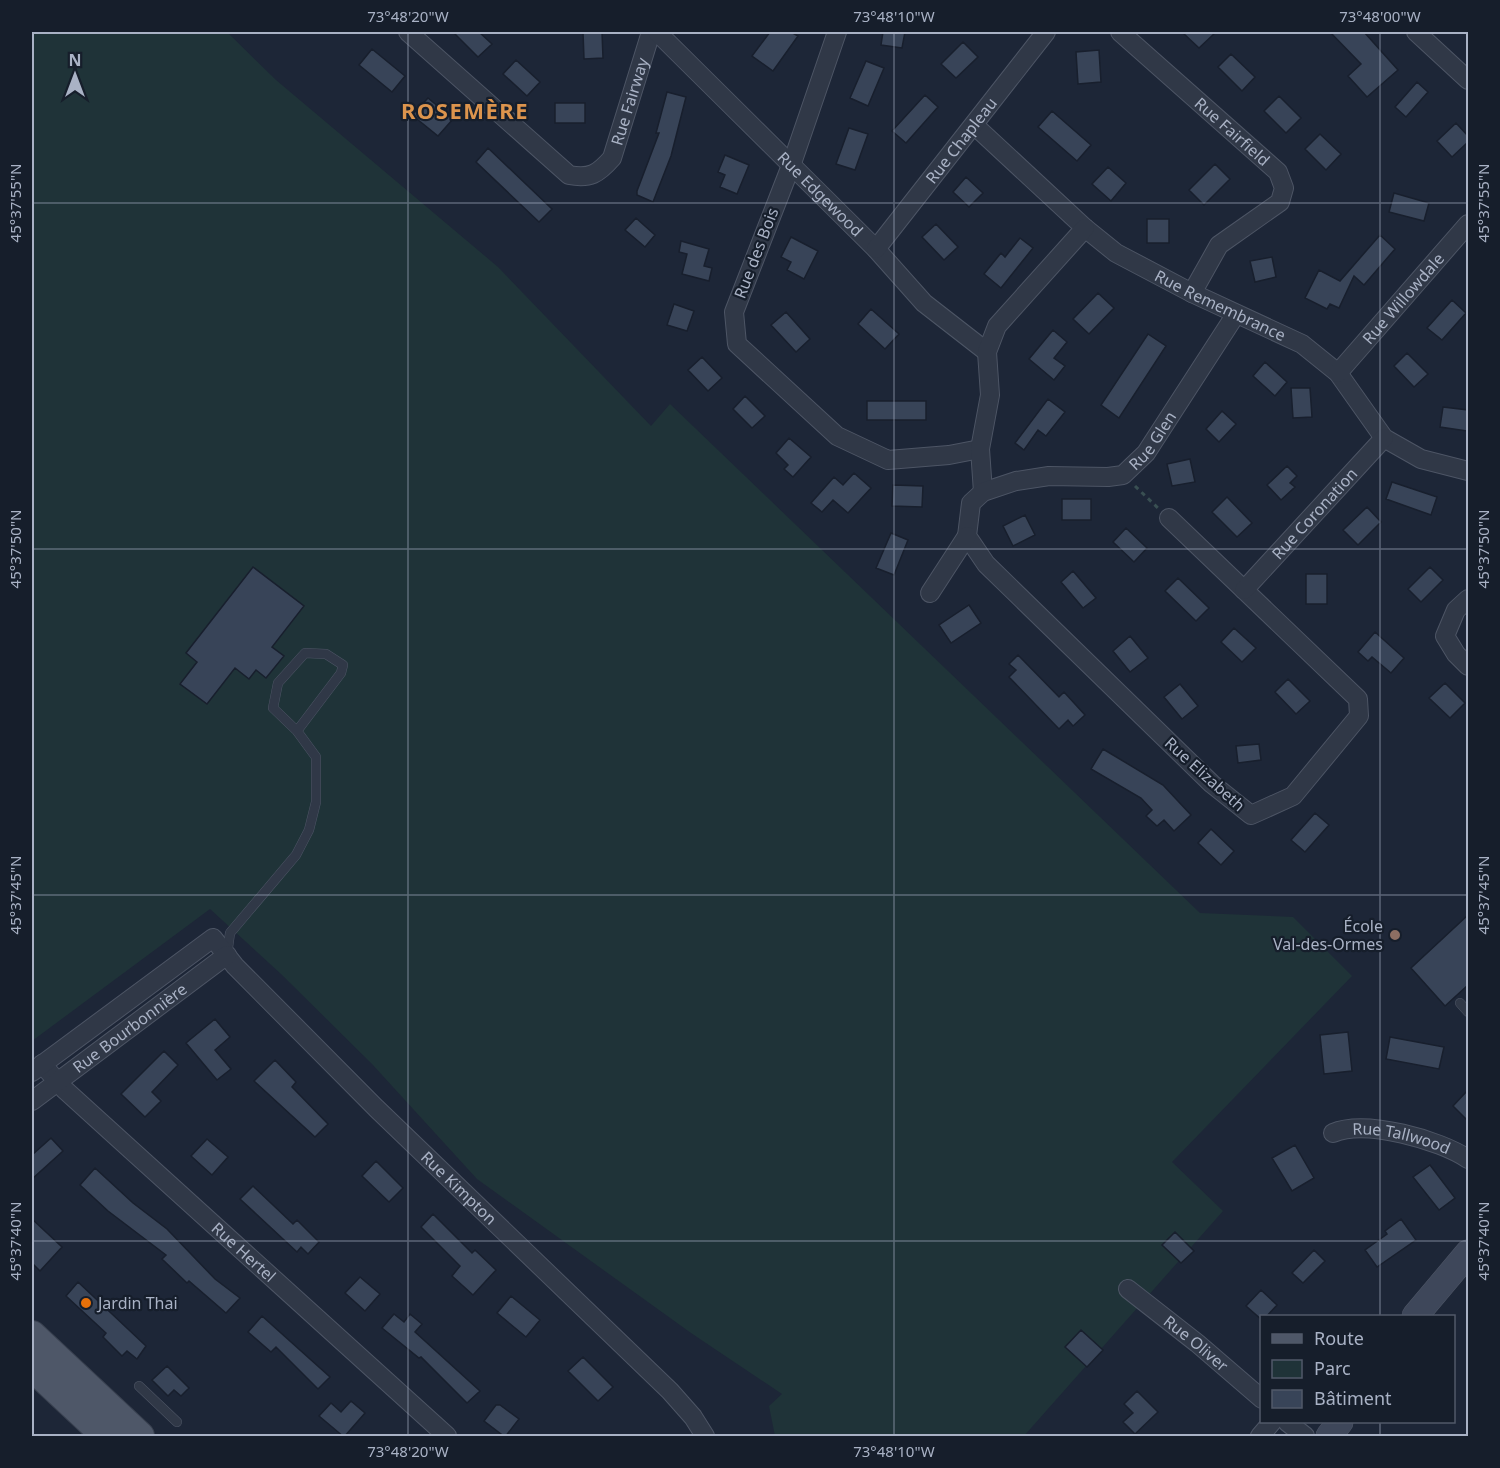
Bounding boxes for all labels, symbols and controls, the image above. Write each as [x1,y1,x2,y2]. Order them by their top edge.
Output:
text: 73°48'20"W [367,6,449,26]
text: 73°48'10"W [853,6,935,26]
text: 73°48'00"W [1339,6,1421,26]
north arrow [45,45,105,105]
text: N [68,49,82,71]
street label: Rue Fairway [606,54,654,148]
street label: Rue Fairfield [1190,92,1275,171]
street label: Rue Chapleau [920,93,1002,188]
district label: ROSEMÈRE [401,95,529,125]
street label: Rue Edgewood [773,147,868,241]
text: 45°37'55"N [5,164,25,242]
text: 45°37'55"N [1473,164,1493,242]
street label: Rue des Bois [729,204,783,302]
street label: Rue Willowdale [1357,248,1449,349]
street label: Rue Remembrance [1151,264,1289,346]
street label: Rue Glen [1124,407,1181,475]
street label: Rue Coronation [1267,463,1362,564]
text: 45°37'50"N [5,510,25,588]
text: 45°37'50"N [1473,510,1493,588]
street label: Rue Elizabeth [1160,732,1250,816]
text: 45°37'45"N [5,856,25,934]
text: 45°37'45"N [1473,856,1493,934]
place label: École Val-des-Ormes [1273,915,1383,955]
marker: École Val-des-Ormes [1388,928,1402,942]
street label: Rue Bourbonnière [68,978,191,1078]
street label: Rue Tallwood [1352,1117,1454,1159]
street label: Rue Kimpton [416,1146,502,1229]
text: 45°37'40"N [5,1202,25,1280]
text: 45°37'40"N [1473,1202,1493,1280]
street label: Rue Hertel [207,1217,281,1287]
place label: Jardin Thai [96,1292,178,1314]
marker: Jardin Thai [79,1296,93,1310]
street label: Rue Oliver [1159,1310,1233,1377]
legend [1260,1315,1455,1423]
text: Route [1314,1326,1364,1350]
text: Parc [1314,1356,1351,1380]
text: Bâtiment [1314,1386,1392,1410]
text: 73°48'20"W [367,1441,449,1461]
text: 73°48'10"W [853,1441,935,1461]

